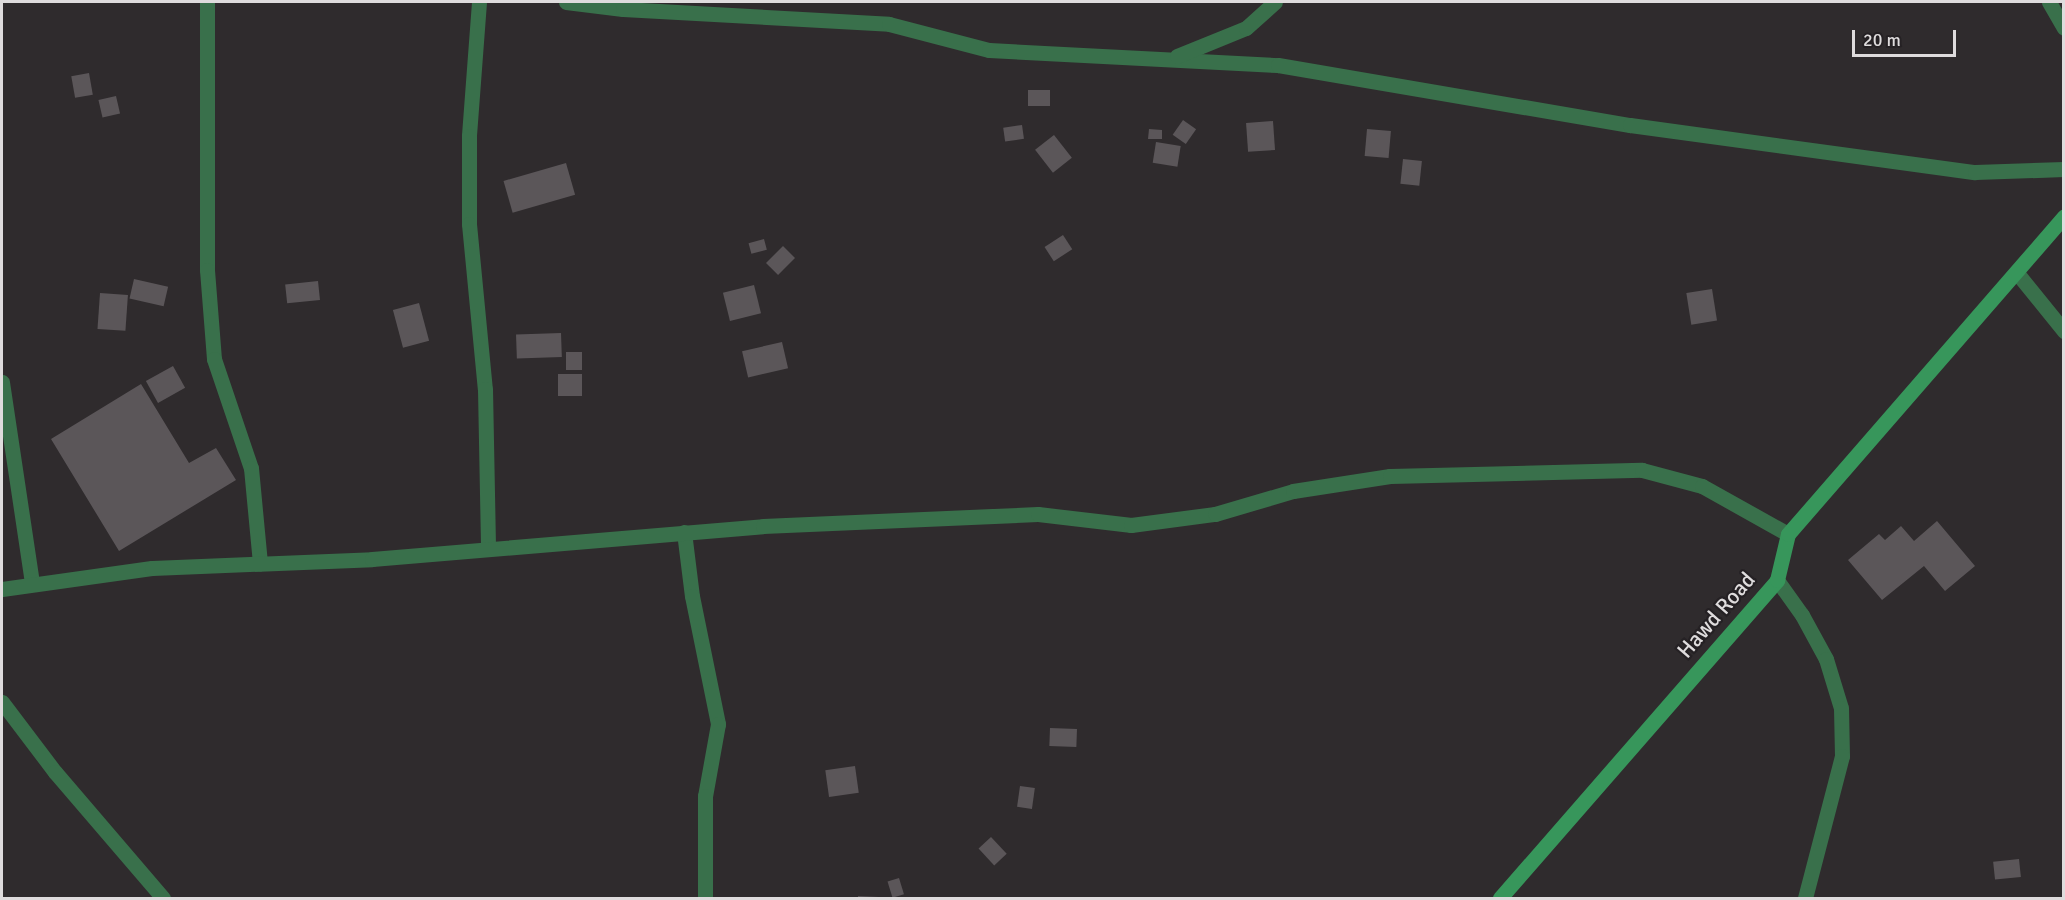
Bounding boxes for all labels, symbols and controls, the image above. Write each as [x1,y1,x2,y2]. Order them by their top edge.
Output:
scale bar [1855,18,1958,56]
text: 20 m [1863,29,1901,51]
street label: Hawd Road [1672,567,1760,663]

